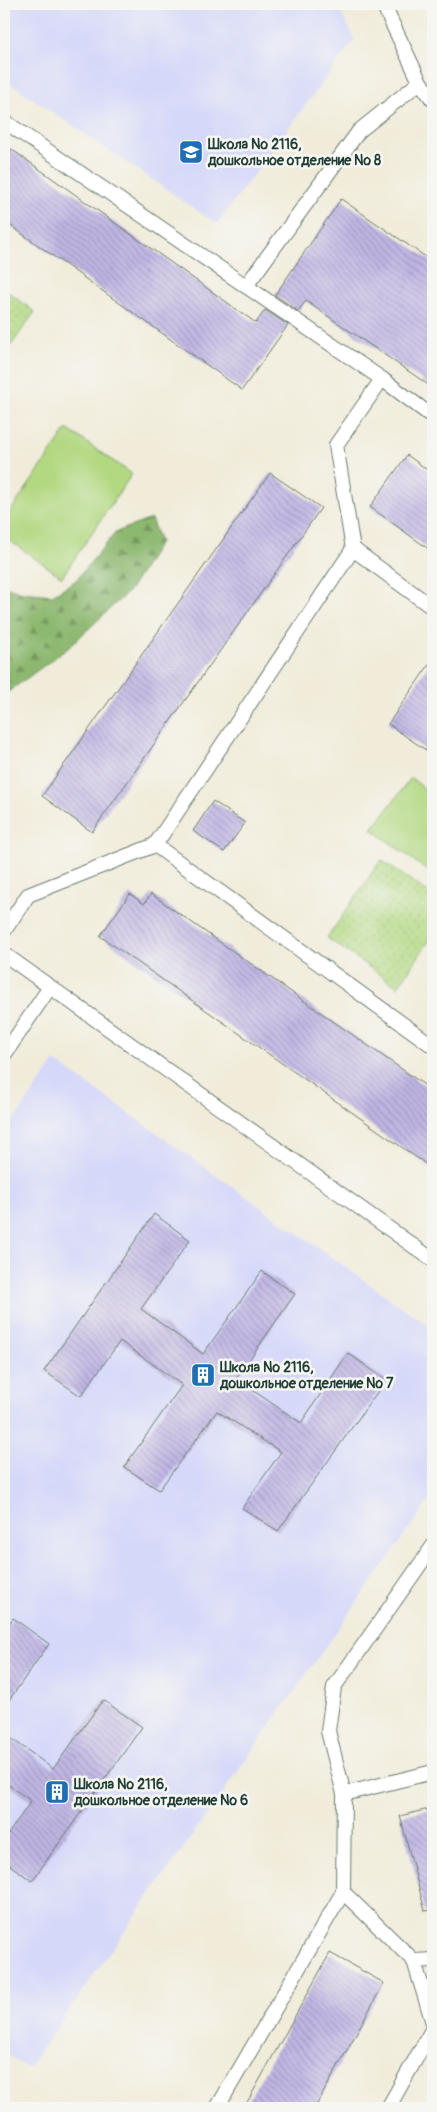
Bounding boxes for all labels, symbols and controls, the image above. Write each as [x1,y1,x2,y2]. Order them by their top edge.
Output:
place label: Школа № 2116, дошкольное отделение № 8 [207,136,381,169]
school or university icon: Школа № 2116, дошкольное отделение № 8 [178,139,204,165]
place label: Школа № 2116, дошкольное отделение № 7 [219,1359,394,1392]
building icon: Школа № 2116, дошкольное отделение № 7 [190,1362,216,1388]
place label: Школа № 2116, дошкольное отделение № 6 [73,1776,248,1809]
building icon: Школа № 2116, дошкольное отделение № 6 [44,1779,70,1805]

